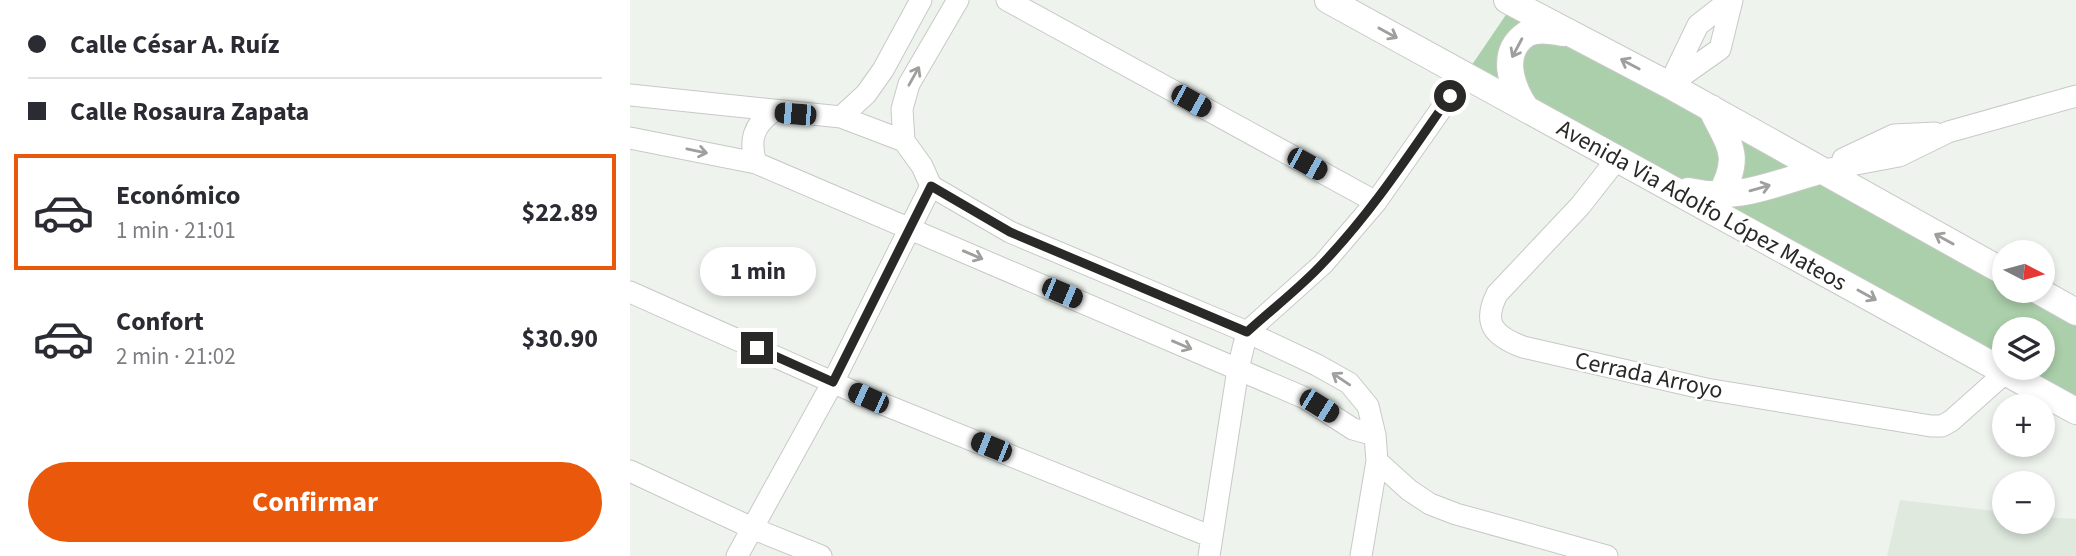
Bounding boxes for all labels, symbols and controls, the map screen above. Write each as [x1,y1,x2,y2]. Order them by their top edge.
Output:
text: Calle César A. Ruíz [70,26,279,63]
one-way arrow [1378,26,1398,40]
one-way arrow [1510,37,1524,57]
one-way arrow [1620,57,1641,70]
one-way arrow [907,66,921,86]
route start [1434,80,1466,112]
car [1168,82,1215,120]
text: Calle Rosaura Zapata [70,93,309,130]
car [774,102,817,126]
street label: Avenida Via Adolfo López Mateos [1550,111,1853,300]
one-way arrow [685,145,708,159]
car [1284,145,1331,183]
text: Económico [116,177,241,214]
one-way arrow [1749,180,1771,193]
icon: car [32,181,95,244]
text: $22.89 [522,194,598,231]
text: 1 min · 21:01 [116,214,236,247]
one-way arrow [1934,232,1955,246]
north arrow [1992,240,2054,303]
map controls [1992,240,2055,534]
callout: 1 min [699,246,815,296]
one-way arrow [962,249,984,262]
text: 1 min [730,255,786,288]
car [1039,275,1086,311]
one-way arrow [1856,289,1877,302]
text: Confort [116,303,204,340]
icon: car [32,307,95,370]
button: layers [1992,317,2055,380]
text: $30.90 [522,320,598,357]
route end [741,332,773,364]
one-way arrow [1171,339,1193,352]
text: 2 min · 21:02 [116,340,236,373]
street label: Cerrada Arroyo [1572,343,1726,408]
one-way arrow [1332,372,1351,387]
car [845,380,892,416]
car [1296,386,1343,426]
button: + [1992,394,2055,457]
car [968,429,1015,465]
button: Confirmar [28,462,602,542]
button: − [1992,471,2055,534]

